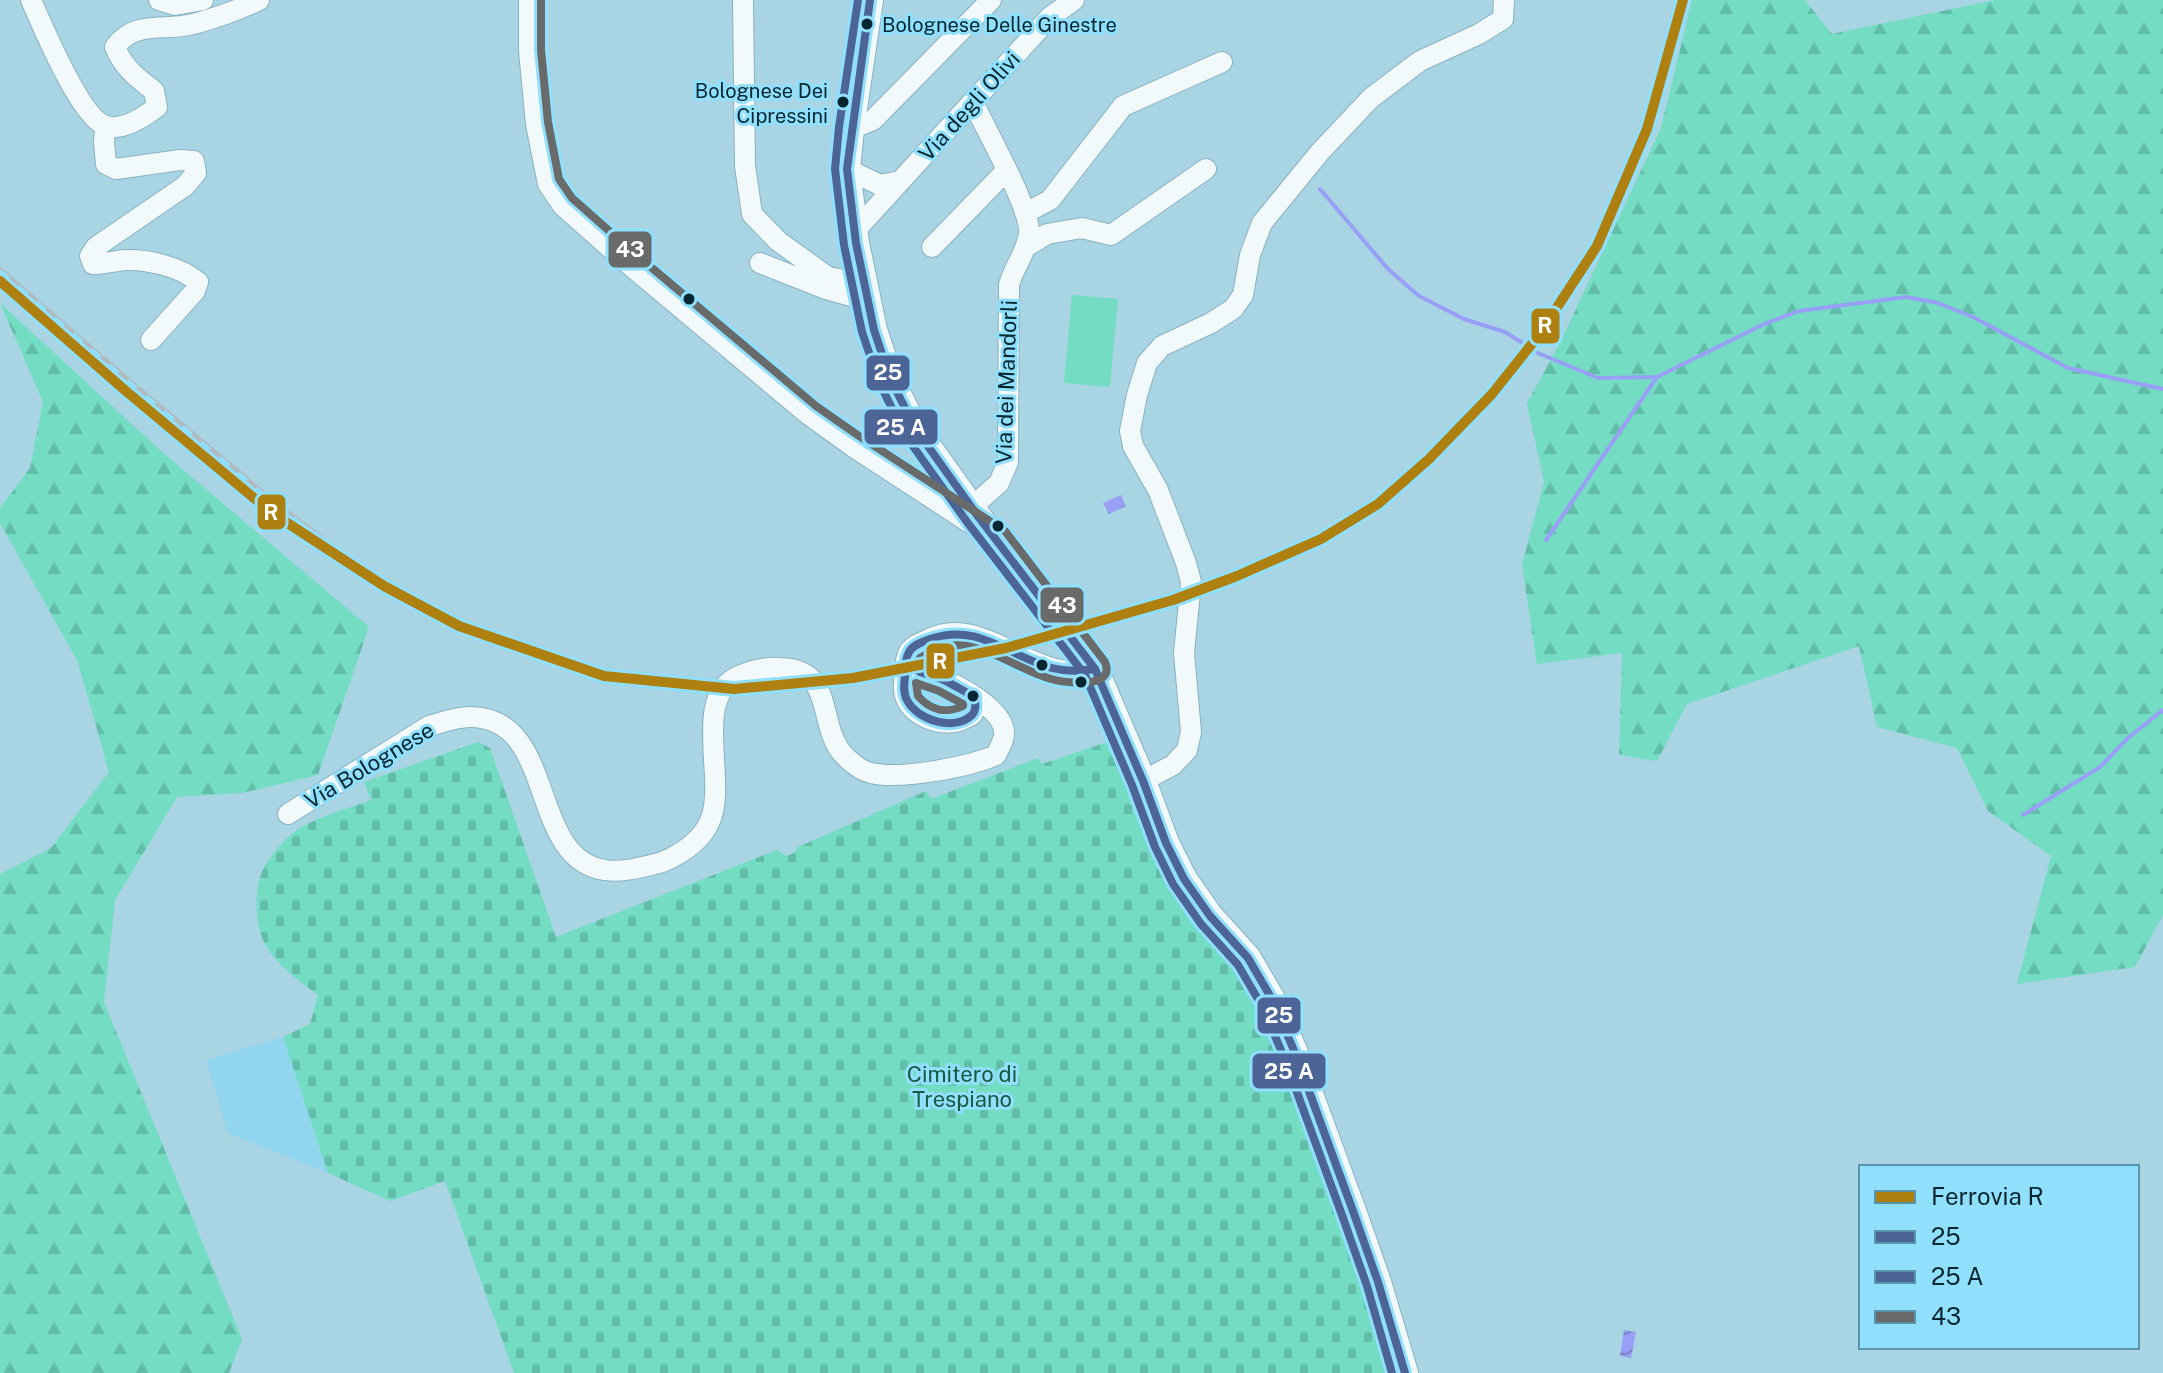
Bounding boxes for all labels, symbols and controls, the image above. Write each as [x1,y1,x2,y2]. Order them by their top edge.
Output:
place label: Bolognese Delle Ginestre [882,13,1117,37]
marker: Bolognese Delle Ginestre [859,16,875,32]
street label: Via degli Olivi [913,46,1025,166]
place label: Bolognese Dei Cipressini [695,79,828,128]
marker: Bolognese Dei Cipressini [835,94,851,110]
line badge: 43 [607,230,653,269]
text: 43 [615,236,645,262]
unlabelled marker [681,291,697,307]
street label: Via dei Mandorli [990,299,1022,465]
line badge: R [1530,307,1561,345]
text: R [1537,312,1553,338]
line badge: 25 [865,354,911,392]
text: 25 [874,359,902,385]
line badge: 25 A [863,408,939,446]
text: 25 A [876,414,926,440]
line badge: R [256,493,287,531]
text: R [263,499,279,525]
unlabelled marker [990,518,1006,534]
line badge: 43 [1039,586,1085,624]
text: 43 [1047,592,1077,618]
line badge: R [925,642,956,680]
text: R [932,648,948,674]
unlabelled marker [1034,657,1050,673]
unlabelled marker [1073,674,1089,690]
unlabelled marker [965,688,981,704]
street label: Via Bolognese [300,716,438,814]
line badge: 25 [1256,996,1302,1035]
text: 25 [1265,1002,1293,1028]
line badge: 25 A [1251,1052,1327,1090]
text: 25 A [1264,1058,1314,1084]
park label: Cimitero di Trespiano [907,1061,1017,1112]
legend [1859,1165,2139,1349]
text: Ferrovia R [1931,1182,2044,1210]
text: 25 [1931,1222,1961,1250]
text: 25 A [1931,1262,1984,1290]
text: 43 [1931,1302,1961,1330]

